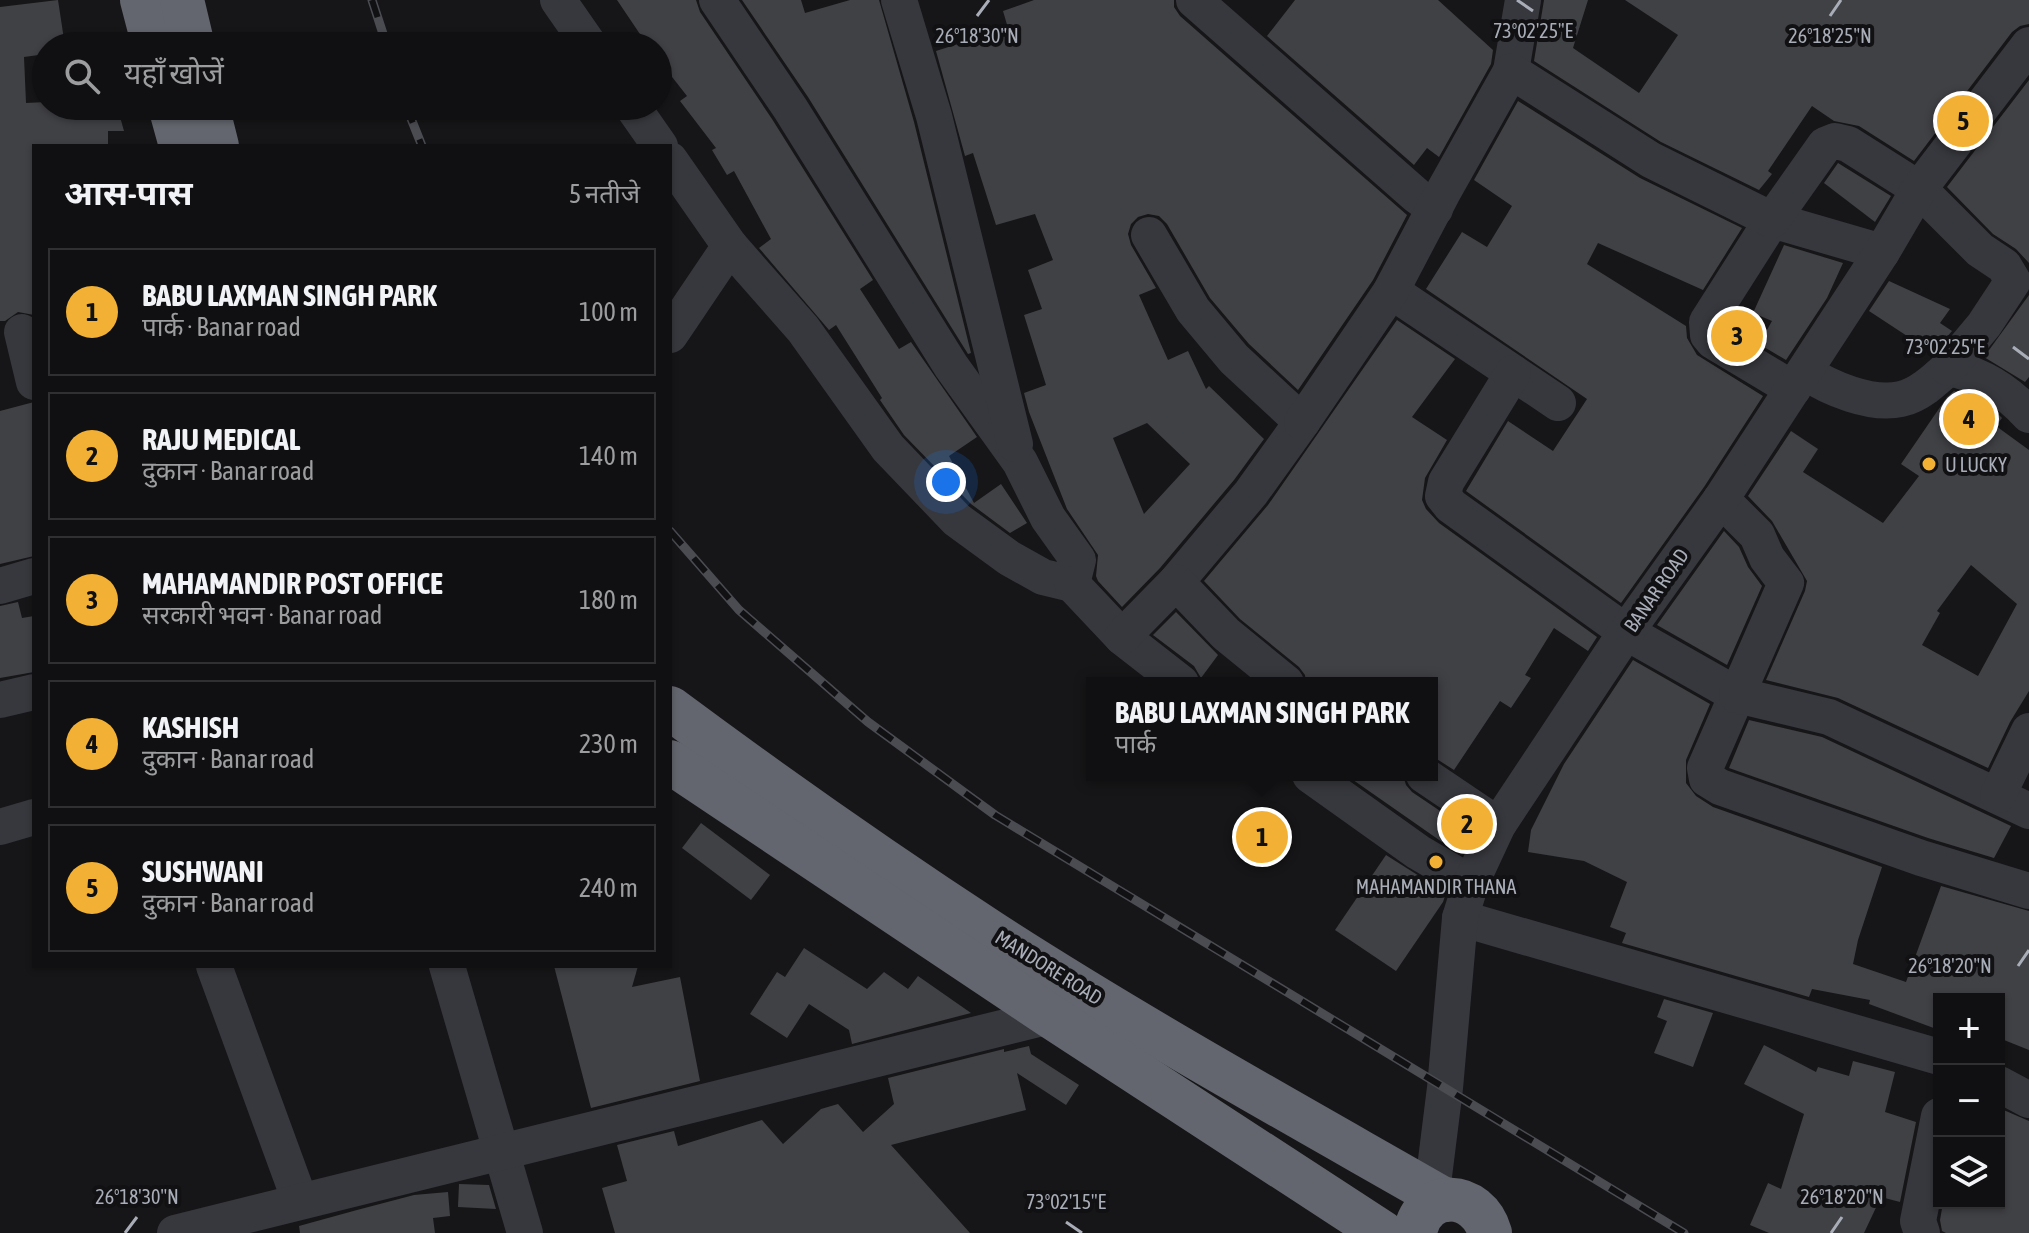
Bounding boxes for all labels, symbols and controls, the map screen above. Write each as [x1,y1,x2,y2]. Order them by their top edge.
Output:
text: 73°02'25"E [1493,19,1574,42]
text: 26°18'30"N [935,24,1019,47]
text: 26°18'25"N [1788,24,1872,47]
search box [32,32,672,120]
icon: search [60,54,104,98]
text: यहाँ खोजें [124,56,224,90]
pin: 5 [1937,91,1989,151]
text: आस-पास [64,173,193,212]
text: 5 नतीजे [569,179,640,209]
text: BABU LAXMAN SINGH PARK [142,278,437,312]
text: 1 [86,297,98,327]
text: 100 m [579,297,638,327]
pin: 3 [1711,306,1763,366]
text: पार्क · Banar road [142,312,301,342]
text: 73°02'25"E [1905,335,1986,358]
pin: 4 [1943,389,1995,449]
text: RAJU MEDICAL [142,422,300,456]
text: 2 [86,441,98,471]
text: 140 m [579,441,638,471]
place label: U LUCKY [1945,453,2007,476]
marker: U LUCKY [1920,455,1938,473]
text: दुकान · Banar road [142,456,314,486]
your location [926,462,966,502]
street label: BANAR ROAD [1619,544,1693,636]
text: MAHAMANDIR POST OFFICE [142,566,443,600]
text: 3 [86,585,98,615]
text: 180 m [579,585,638,615]
text: सरकारी भवन · Banar road [142,600,382,630]
popup [1086,677,1438,781]
text: BABU LAXMAN SINGH PARK [1115,695,1409,729]
text: KASHISH [142,710,239,744]
text: 4 [86,729,98,759]
text: 230 m [579,729,638,759]
text: पार्क [1115,729,1156,759]
text: दुकान · Banar road [142,744,314,774]
pin: 2 [1441,794,1493,854]
pin: 1 [1236,807,1288,867]
marker: MAHAMANDIR THANA [1427,853,1445,871]
text: SUSHWANI [142,854,264,888]
text: 5 [86,873,98,903]
text: 240 m [579,873,638,903]
place label: MAHAMANDIR THANA [1356,875,1516,898]
text: दुकान · Banar road [142,888,314,918]
street label: MANDORE ROAD [991,925,1107,1009]
text: 26°18'20"N [1908,954,1992,977]
map controls [1933,993,2005,1209]
button: + [1933,993,2005,1065]
button: − [1933,1065,2005,1137]
button: layers [1933,1137,2005,1209]
text: 26°18'30"N [95,1185,179,1208]
text: 26°18'20"N [1800,1185,1884,1208]
text: 73°02'15"E [1026,1190,1107,1213]

